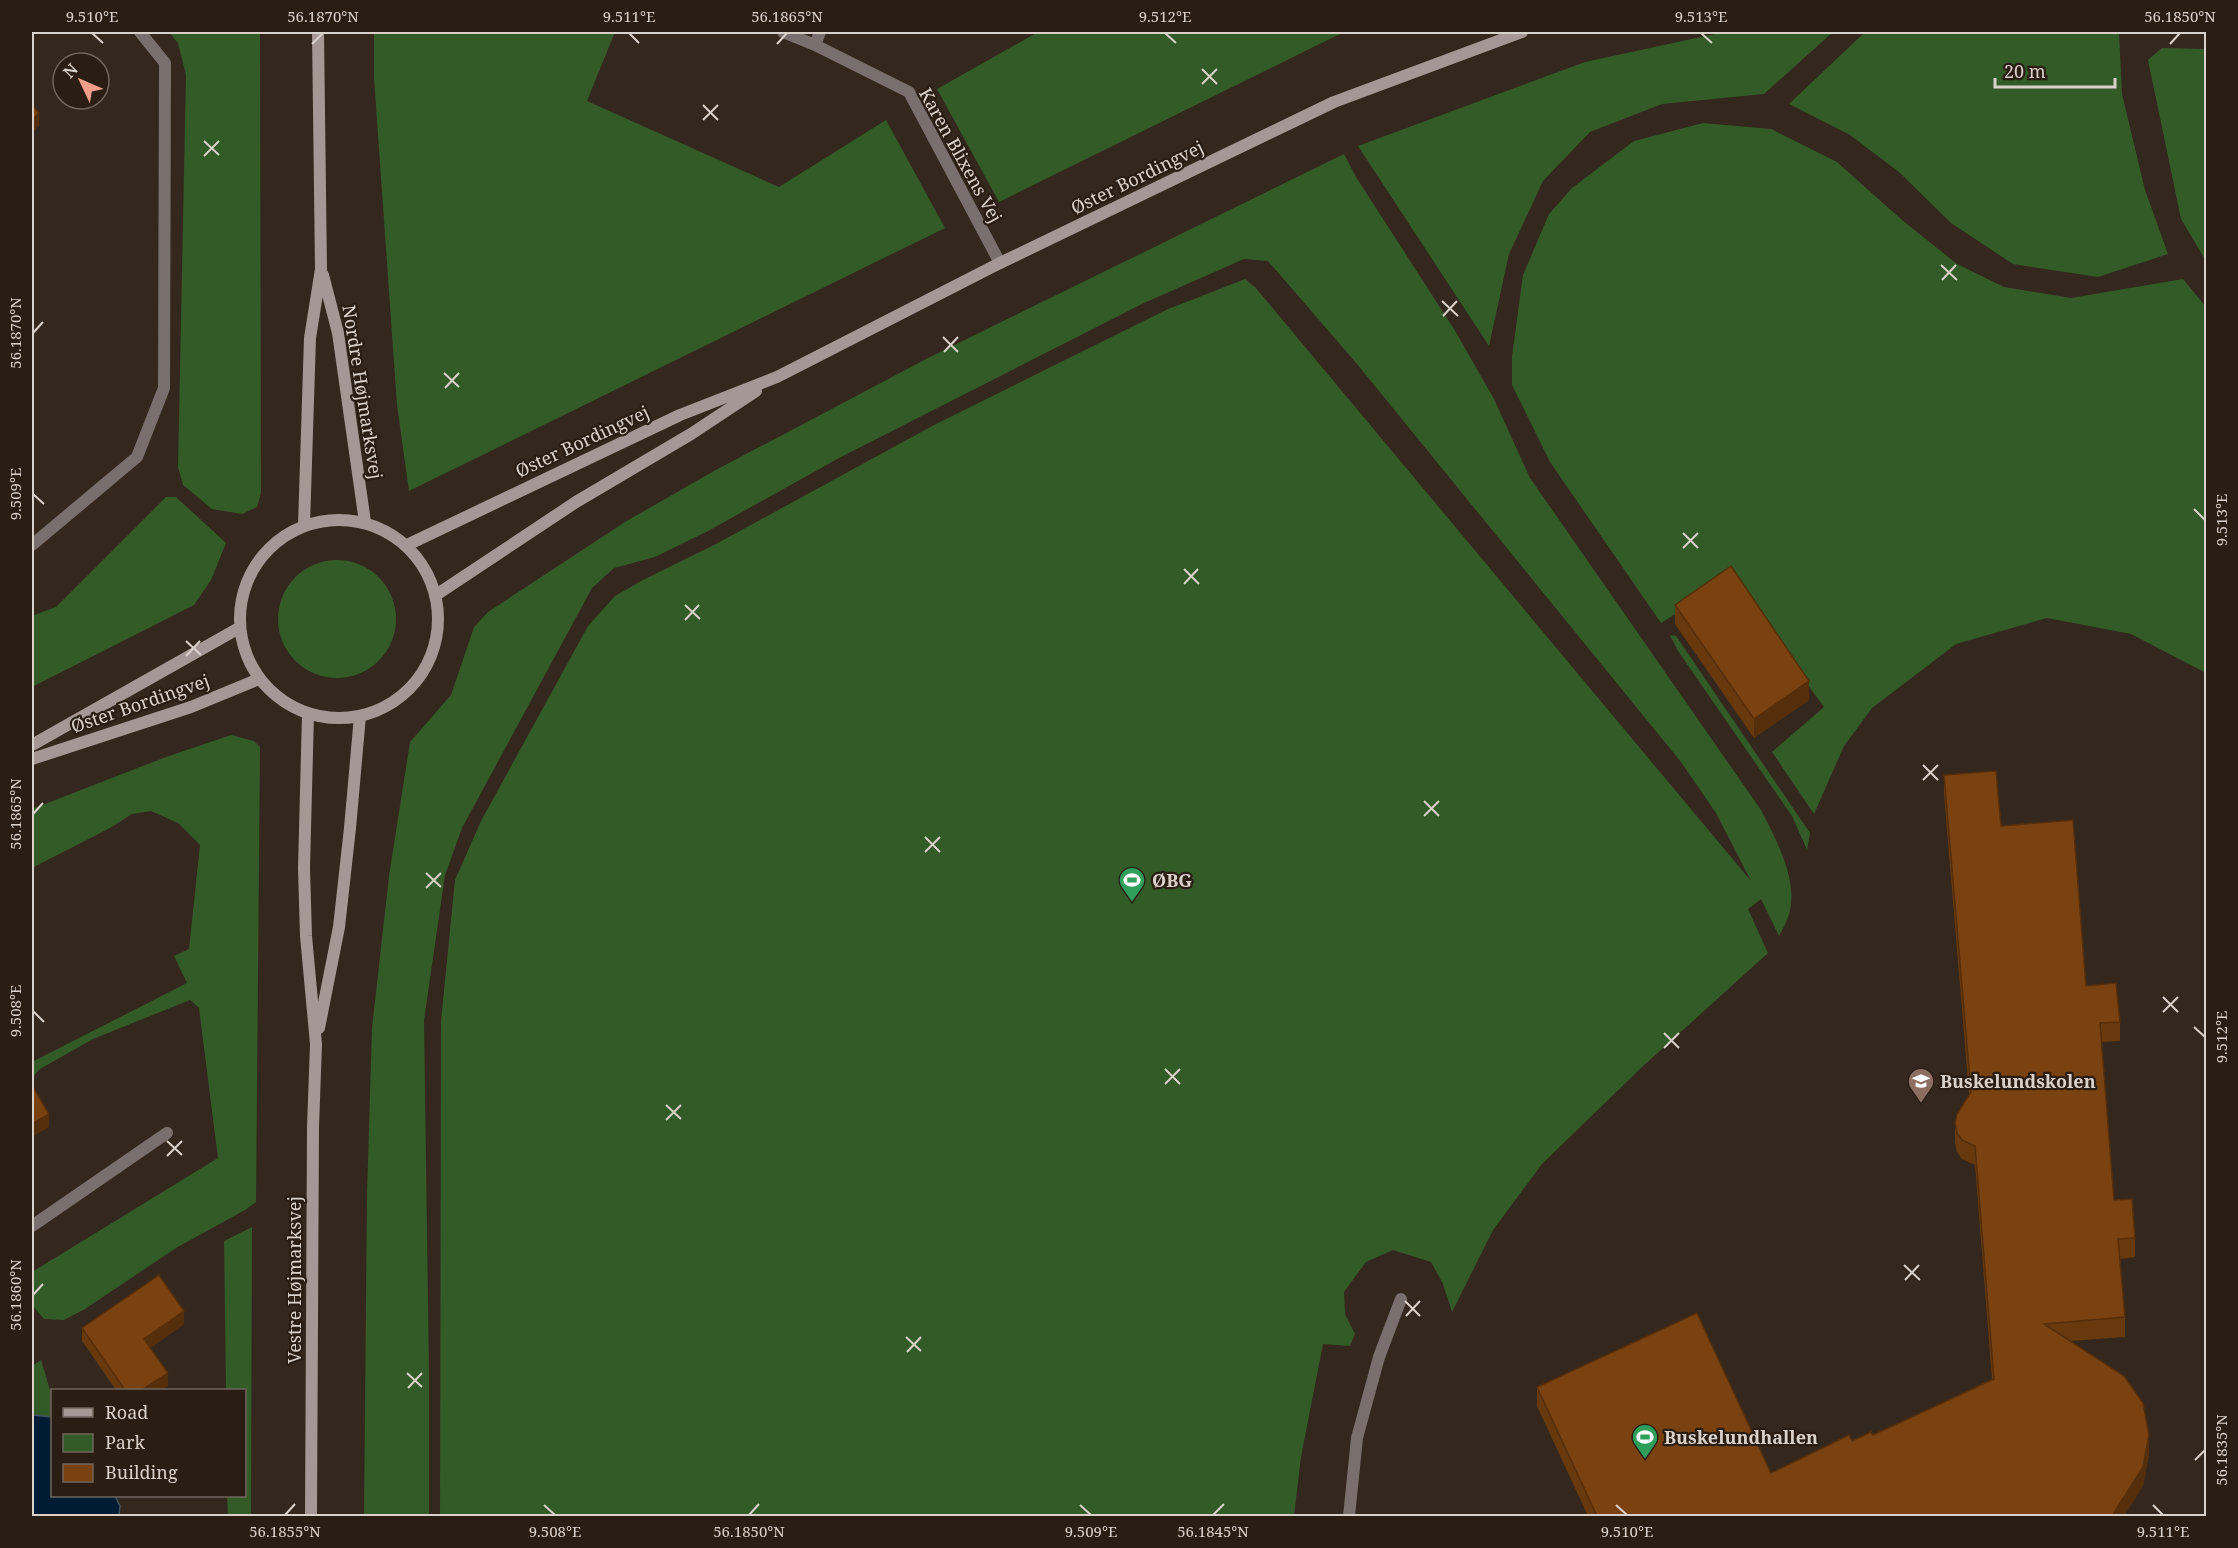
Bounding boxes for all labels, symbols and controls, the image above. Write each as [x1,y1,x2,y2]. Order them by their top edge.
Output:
text: 9.510°E [66,6,118,26]
text: 56.1870°N [287,6,359,26]
text: 9.511°E [603,6,655,26]
text: 56.1865°N [751,6,823,26]
text: 9.512°E [1139,6,1191,26]
text: 9.513°E [1675,6,1727,26]
text: 56.1850°N [2144,6,2216,26]
north arrow [51,51,111,111]
scale bar [1995,51,2115,89]
text: N [58,58,83,83]
text: 20 m [2004,59,2046,83]
street label: Karen Blixens Vej [914,83,1008,227]
street label: Øster Bordingvej [1067,134,1207,220]
text: 56.1870°N [5,297,25,369]
street label: Nordre Højmarksvej [337,303,389,481]
street label: Øster Bordingvej [511,400,653,482]
text: 9.509°E [5,468,25,520]
text: 9.513°E [2211,494,2231,546]
street label: Øster Bordingvej [68,668,212,738]
text: 56.1865°N [5,778,25,850]
sports icon: ØBG [1117,865,1147,903]
place label: ØBG [1152,868,1192,892]
text: 9.508°E [5,985,25,1037]
text: 9.512°E [2211,1011,2231,1063]
school or university icon: Buskelundskolen [1906,1066,1936,1104]
place label: Buskelundskolen [1940,1069,2096,1093]
street label: Vestre Højmarksvej [282,1196,306,1364]
text: 56.1860°N [5,1259,25,1331]
legend [51,1389,246,1497]
text: Road [105,1400,148,1424]
text: 56.1835°N [2211,1414,2231,1486]
sports icon: Buskelundhallen [1630,1422,1660,1460]
place label: Buskelundhallen [1664,1425,1818,1449]
text: Park [105,1430,145,1454]
text: Building [105,1460,178,1484]
text: 56.1855°N [249,1521,321,1541]
text: 9.508°E [529,1521,581,1541]
text: 56.1850°N [713,1521,785,1541]
text: 9.509°E [1065,1521,1117,1541]
text: 56.1845°N [1177,1521,1249,1541]
text: 9.510°E [1601,1521,1653,1541]
text: 9.511°E [2137,1521,2189,1541]

